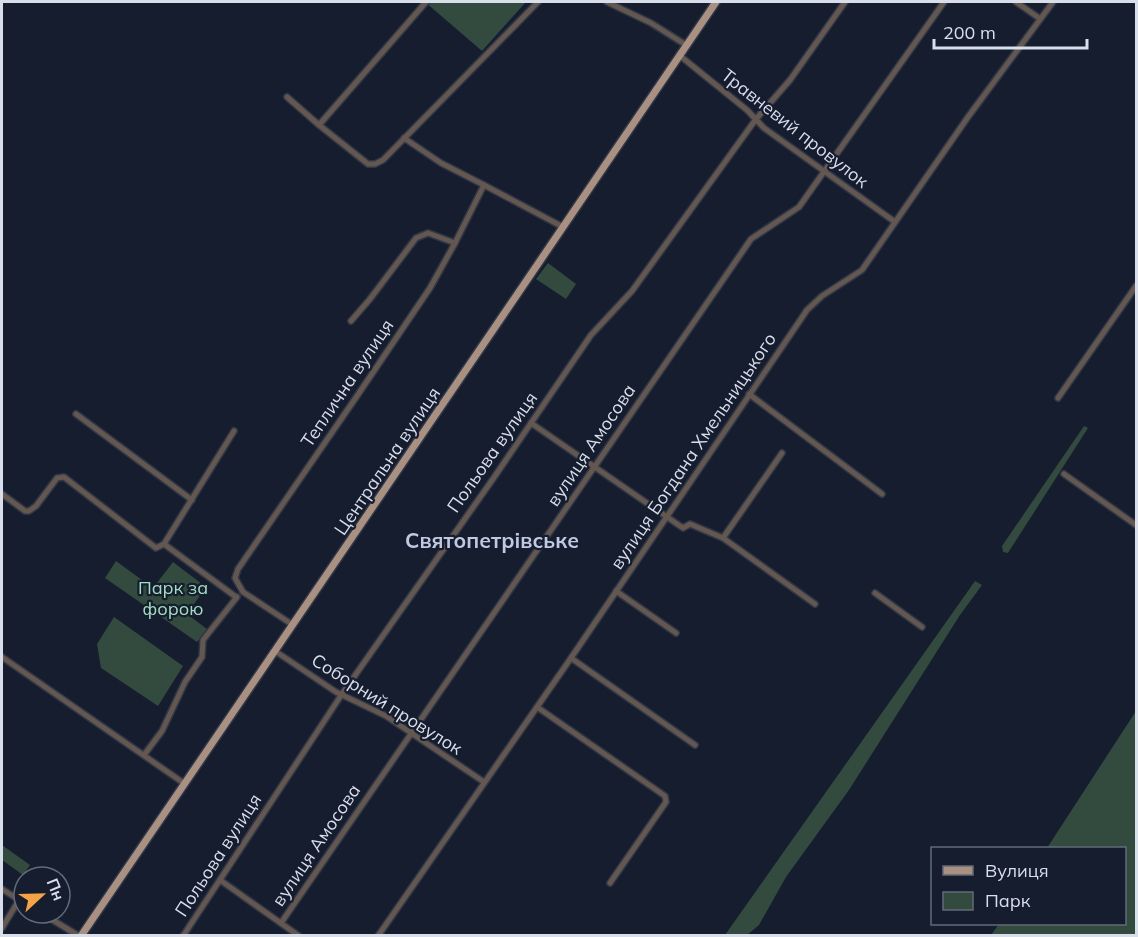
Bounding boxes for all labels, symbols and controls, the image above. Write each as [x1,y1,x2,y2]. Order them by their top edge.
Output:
scale bar [934,12,1087,50]
text: 200 m [943,21,996,44]
street label: Травневий провулок [717,63,873,193]
street label: Теплична вулиця [296,315,398,451]
street label: вулиця Богдана Хмельницького [605,328,781,574]
street label: вулиця Амосова [542,380,640,510]
street label: Центральна вулиця [329,383,445,539]
street label: Польова вулиця [442,387,542,517]
district label: Святопетрівське [405,527,579,553]
park label: Парк за форою [138,576,208,620]
street label: Соборний провулок [307,648,467,760]
street label: вулиця Амосова [267,780,365,910]
street label: Польова вулиця [170,789,266,921]
legend [931,847,1126,925]
text: Вулиця [985,859,1049,882]
north arrow [12,865,72,925]
text: Пн [42,875,69,903]
text: Парк [985,889,1031,912]

